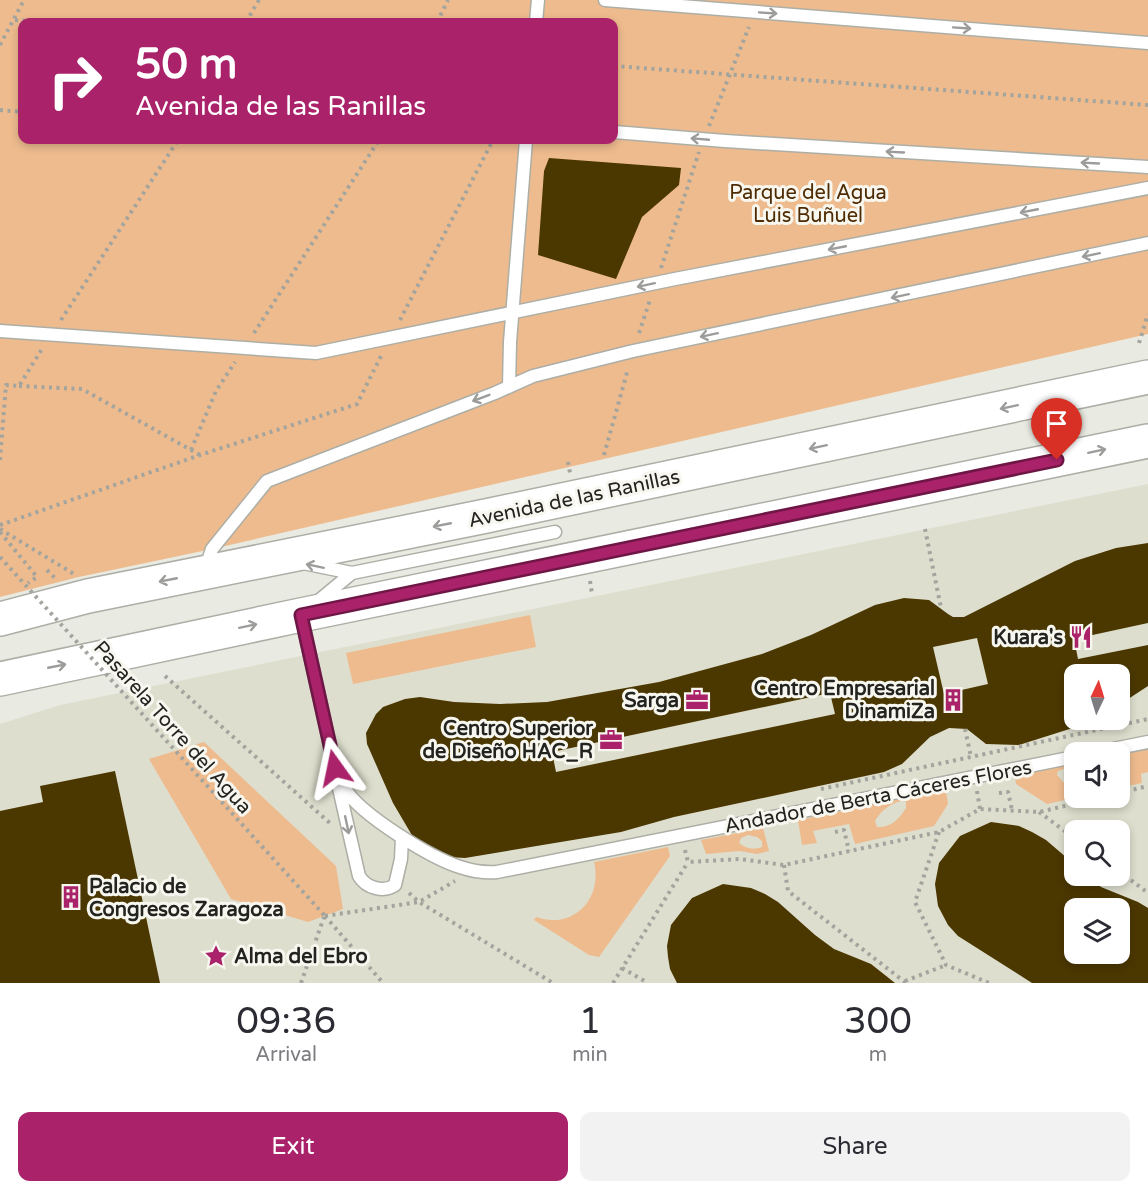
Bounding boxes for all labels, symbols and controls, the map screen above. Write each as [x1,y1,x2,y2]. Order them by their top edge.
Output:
one-way arrow [757,8,777,19]
one-way arrow [952,23,972,34]
text: 50 m [135,39,237,90]
icon: right [36,42,114,120]
text: Avenida de las Ranillas [135,90,426,123]
one-way arrow [691,133,711,144]
one-way arrow [885,146,905,157]
one-way arrow [1080,158,1100,169]
park label: Parque del Agua Luis Buñuel [729,181,887,228]
one-way arrow [1019,206,1039,217]
one-way arrow [828,243,848,254]
one-way arrow [1081,250,1100,262]
one-way arrow [637,280,656,292]
one-way arrow [891,290,910,302]
one-way arrow [700,330,719,341]
one-way arrow [472,393,491,404]
pin [1031,398,1082,460]
one-way arrow [999,402,1019,413]
icon: arrive [1040,407,1073,440]
one-way arrow [808,442,828,453]
one-way arrow [1087,445,1106,457]
street label: Avenida de las Ranillas [466,465,682,533]
one-way arrow [433,520,452,531]
one-way arrow [305,560,325,571]
one-way arrow [159,575,179,586]
one-way arrow [238,620,257,631]
restaurant icon: Kuara's [1068,624,1094,650]
place label: Kuara's [993,626,1063,650]
street label: Pasarela Torre del Agua [88,636,256,819]
one-way arrow [47,660,66,671]
north arrow [1064,664,1130,730]
map controls [1064,664,1130,964]
place label: Centro Empresarial DinamiZa [754,677,935,724]
office icon: Sarga [684,687,710,713]
building icon: Centro Empresarial DinamiZa [940,687,966,713]
place label: Sarga [624,689,679,713]
place label: Centro Superior de Diseño HAC_R [422,717,593,764]
office icon: Centro Superior de Diseño HAC_R [598,727,624,753]
position arrow [303,736,367,800]
button: sound [1064,742,1130,808]
street label: Andador de Berta Cáceres Flores [723,755,1034,839]
one-way arrow [342,815,353,835]
button: search [1064,820,1130,886]
place label: Palacio de Congresos Zaragoza [89,875,284,922]
building icon: Palacio de Congresos Zaragoza [58,884,84,910]
button: layers [1064,898,1130,964]
place icon: Alma del Ebro [203,943,229,969]
place label: Alma del Ebro [234,945,368,969]
text: 09:36 [236,1000,336,1043]
text: 1 [579,1000,601,1043]
text: 300 [844,1000,912,1043]
text: Arrival [255,1043,317,1067]
text: min [572,1043,608,1067]
text: m [869,1043,887,1067]
button: Exit [18,1112,568,1181]
button: Share [580,1112,1130,1181]

